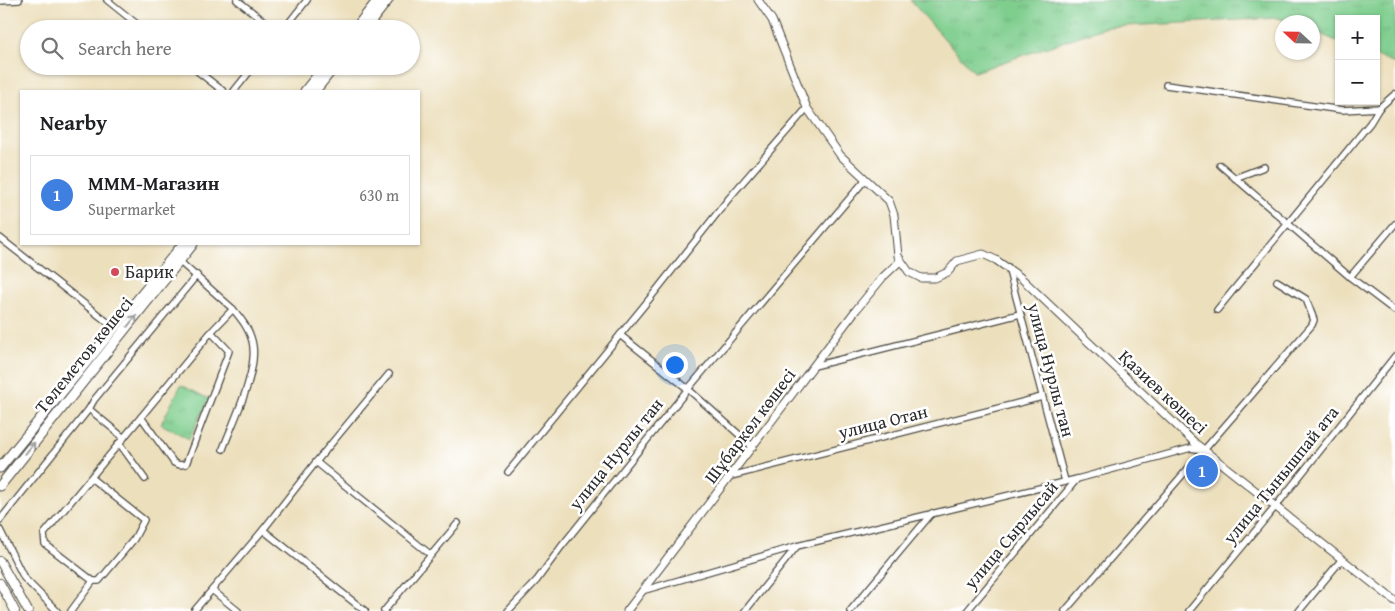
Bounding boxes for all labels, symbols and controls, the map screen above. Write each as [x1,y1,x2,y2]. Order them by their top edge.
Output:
north arrow [1275,15,1320,60]
map controls [1335,15,1380,105]
button: + [1335,15,1380,60]
search box [20,20,420,75]
icon: search [38,34,66,62]
text: Search here [78,34,172,62]
button: − [1335,60,1380,105]
text: Nearby [40,107,107,138]
text: МММ-Магазин [88,169,219,197]
text: 1 [53,183,61,207]
text: 630 m [359,183,399,207]
text: Supermarket [88,197,175,221]
place label: Барик [125,258,174,285]
marker: Барик [109,266,121,278]
street label: Төлеметов көшесі [28,291,139,419]
street label: улица Нурлы тан [1020,299,1082,440]
one-way arrow [126,315,137,328]
street label: Қазиев көшесі [1113,343,1214,440]
your location [662,352,688,378]
street label: Шұбаркөл көшесі [697,362,802,489]
street label: улица Нурлы тан [561,392,669,516]
street label: улица Отан [834,397,930,446]
street label: улица Тынышпай ата [1216,399,1345,550]
one-way arrow [25,442,36,455]
pin: 1 [1186,452,1218,490]
street label: улица Сырлысай [956,474,1064,596]

